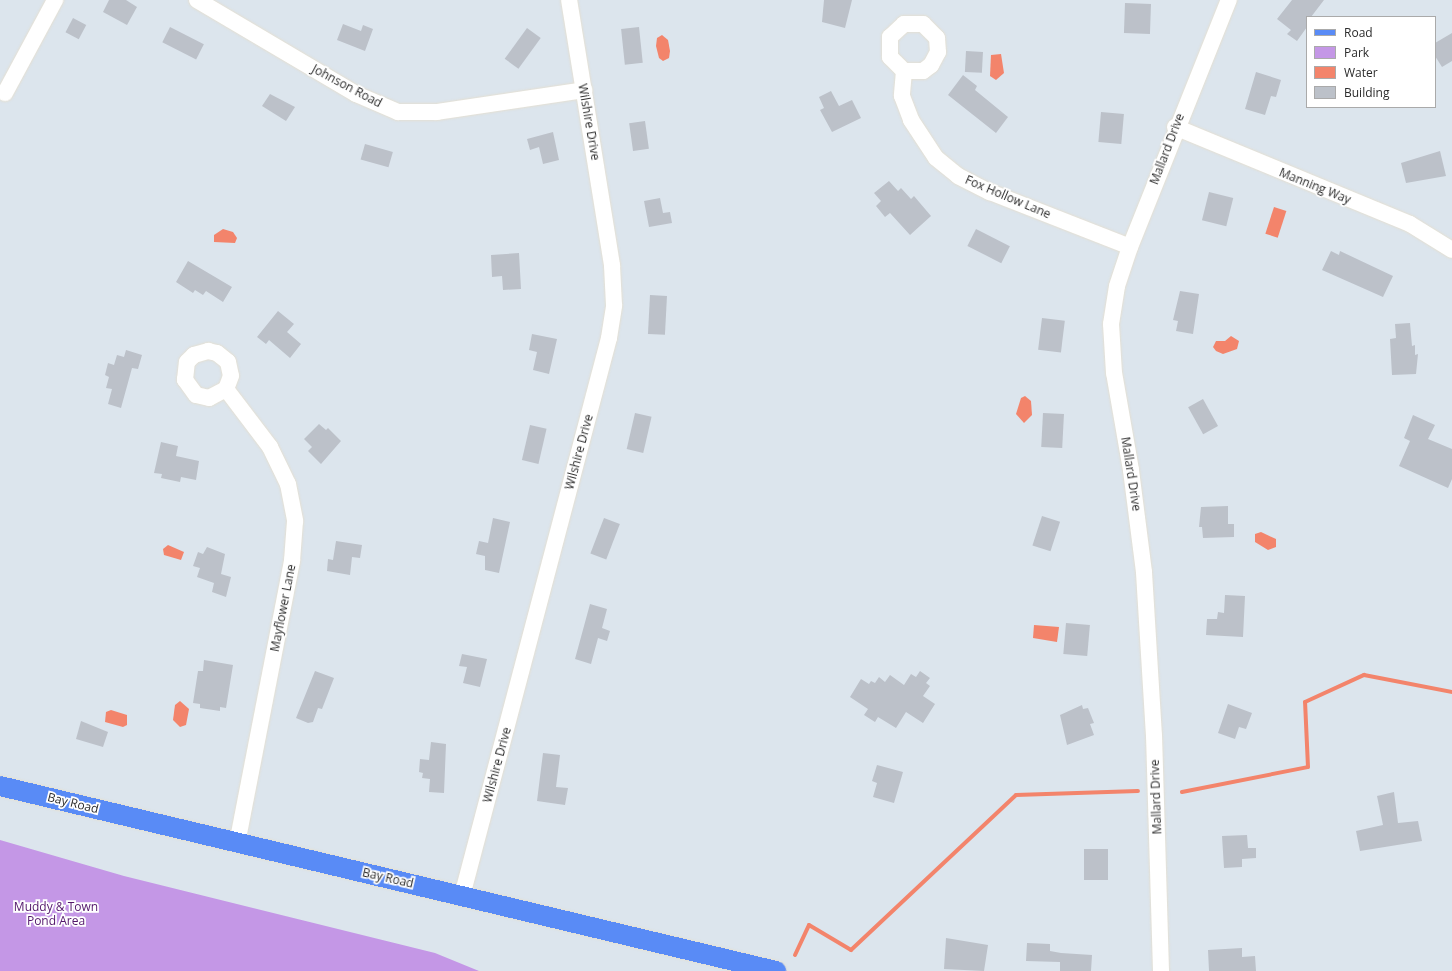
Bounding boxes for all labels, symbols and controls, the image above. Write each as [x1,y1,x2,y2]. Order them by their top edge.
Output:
legend [1306,16,1436,108]
text: Road [1344,24,1373,41]
text: Park [1344,44,1369,61]
street label: Johnson Road [310,62,384,110]
text: Water [1344,64,1378,81]
street label: Wilshire Drive [575,83,603,161]
text: Building [1344,84,1389,101]
street label: Mallard Drive [1147,111,1187,187]
street label: Manning Way [1277,165,1353,207]
street label: Fox Hollow Lane [963,172,1053,222]
street label: Wilshire Drive [562,413,596,491]
street label: Mallard Drive [1118,436,1144,512]
street label: Mayflower Lane [267,563,299,653]
street label: Wilshire Drive [480,726,514,804]
street label: Mallard Drive [1147,759,1165,835]
street label: Bay Road [46,790,100,816]
street label: Bay Road [361,865,415,891]
park label: Muddy & Town Pond Area [14,900,98,928]

